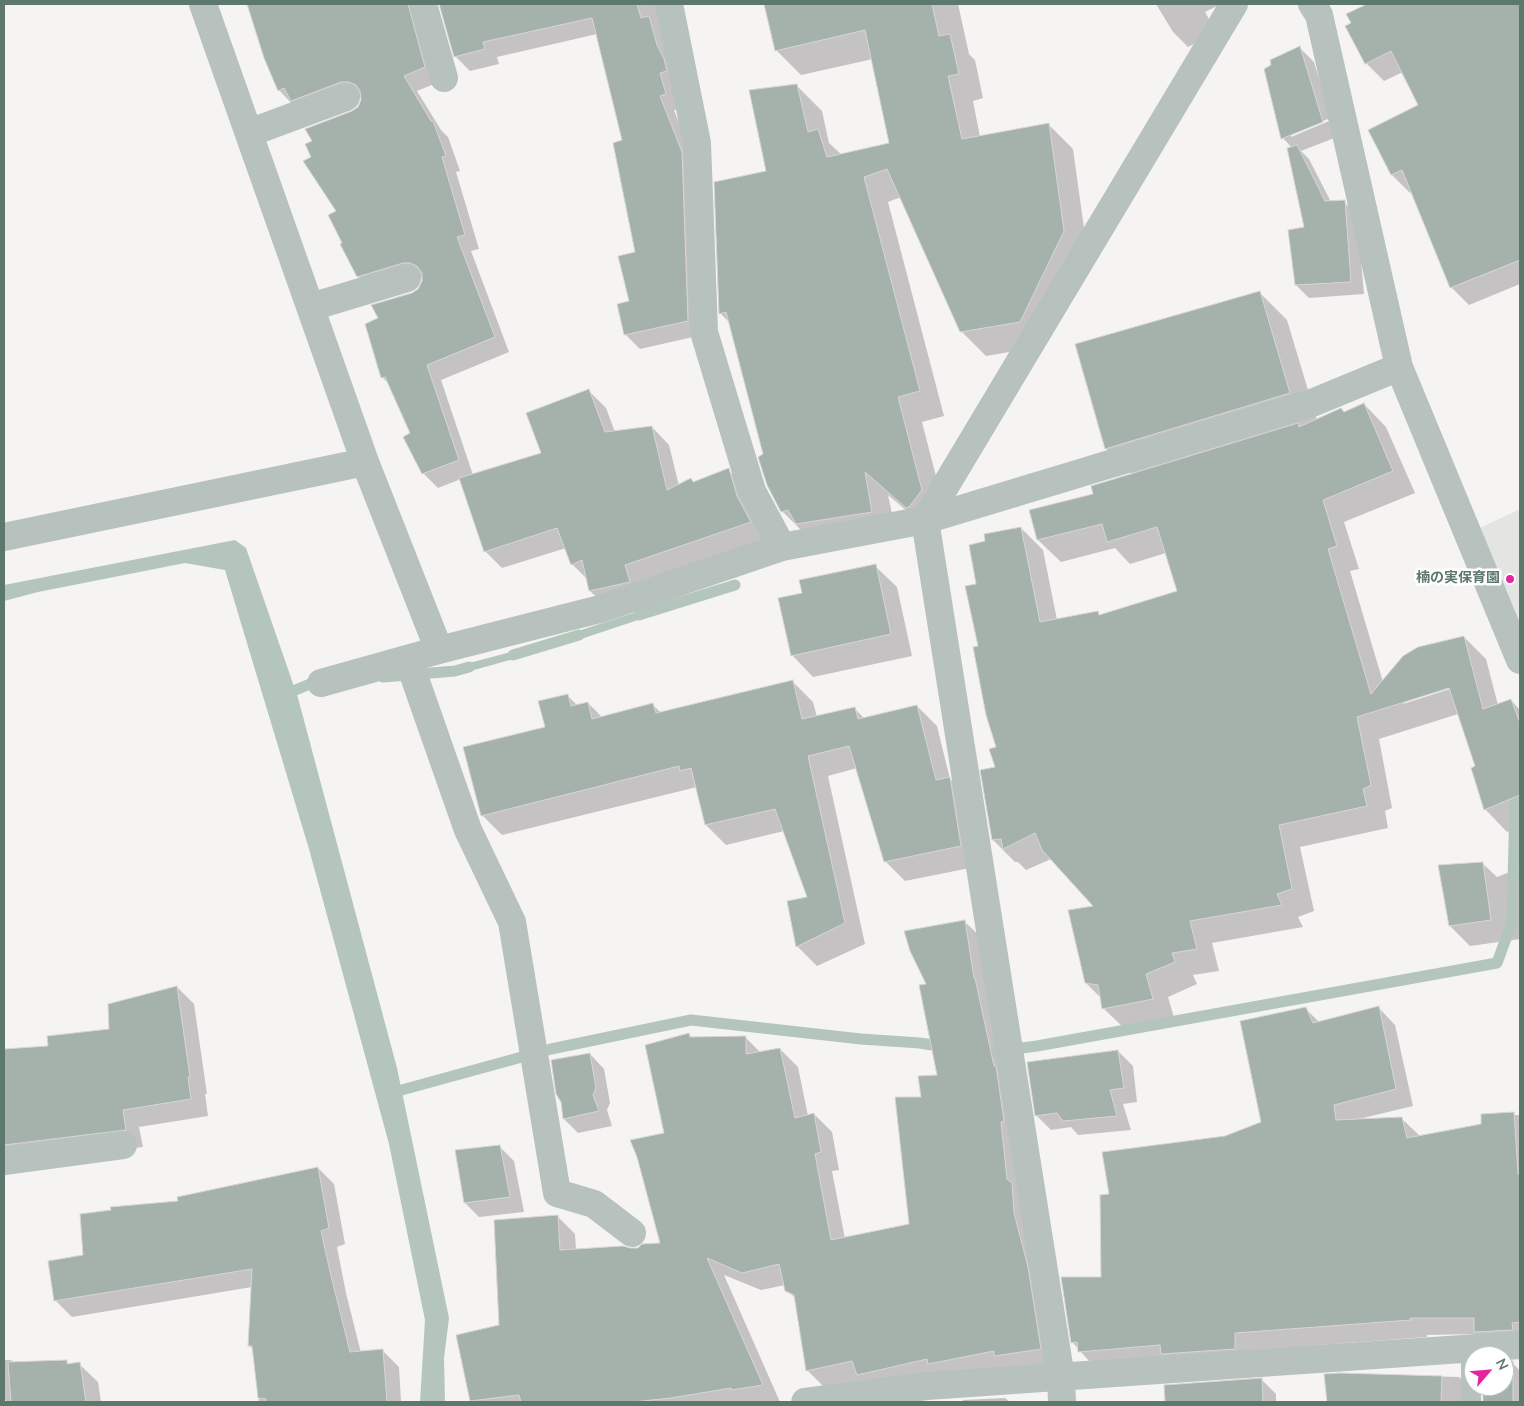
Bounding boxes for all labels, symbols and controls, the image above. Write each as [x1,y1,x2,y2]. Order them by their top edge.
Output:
place label: 楠の実保育園 [1416,571,1500,587]
marker: 楠の実保育園 [1504,573,1516,585]
north arrow [1464,1346,1514,1396]
text: N [1491,1355,1513,1373]

